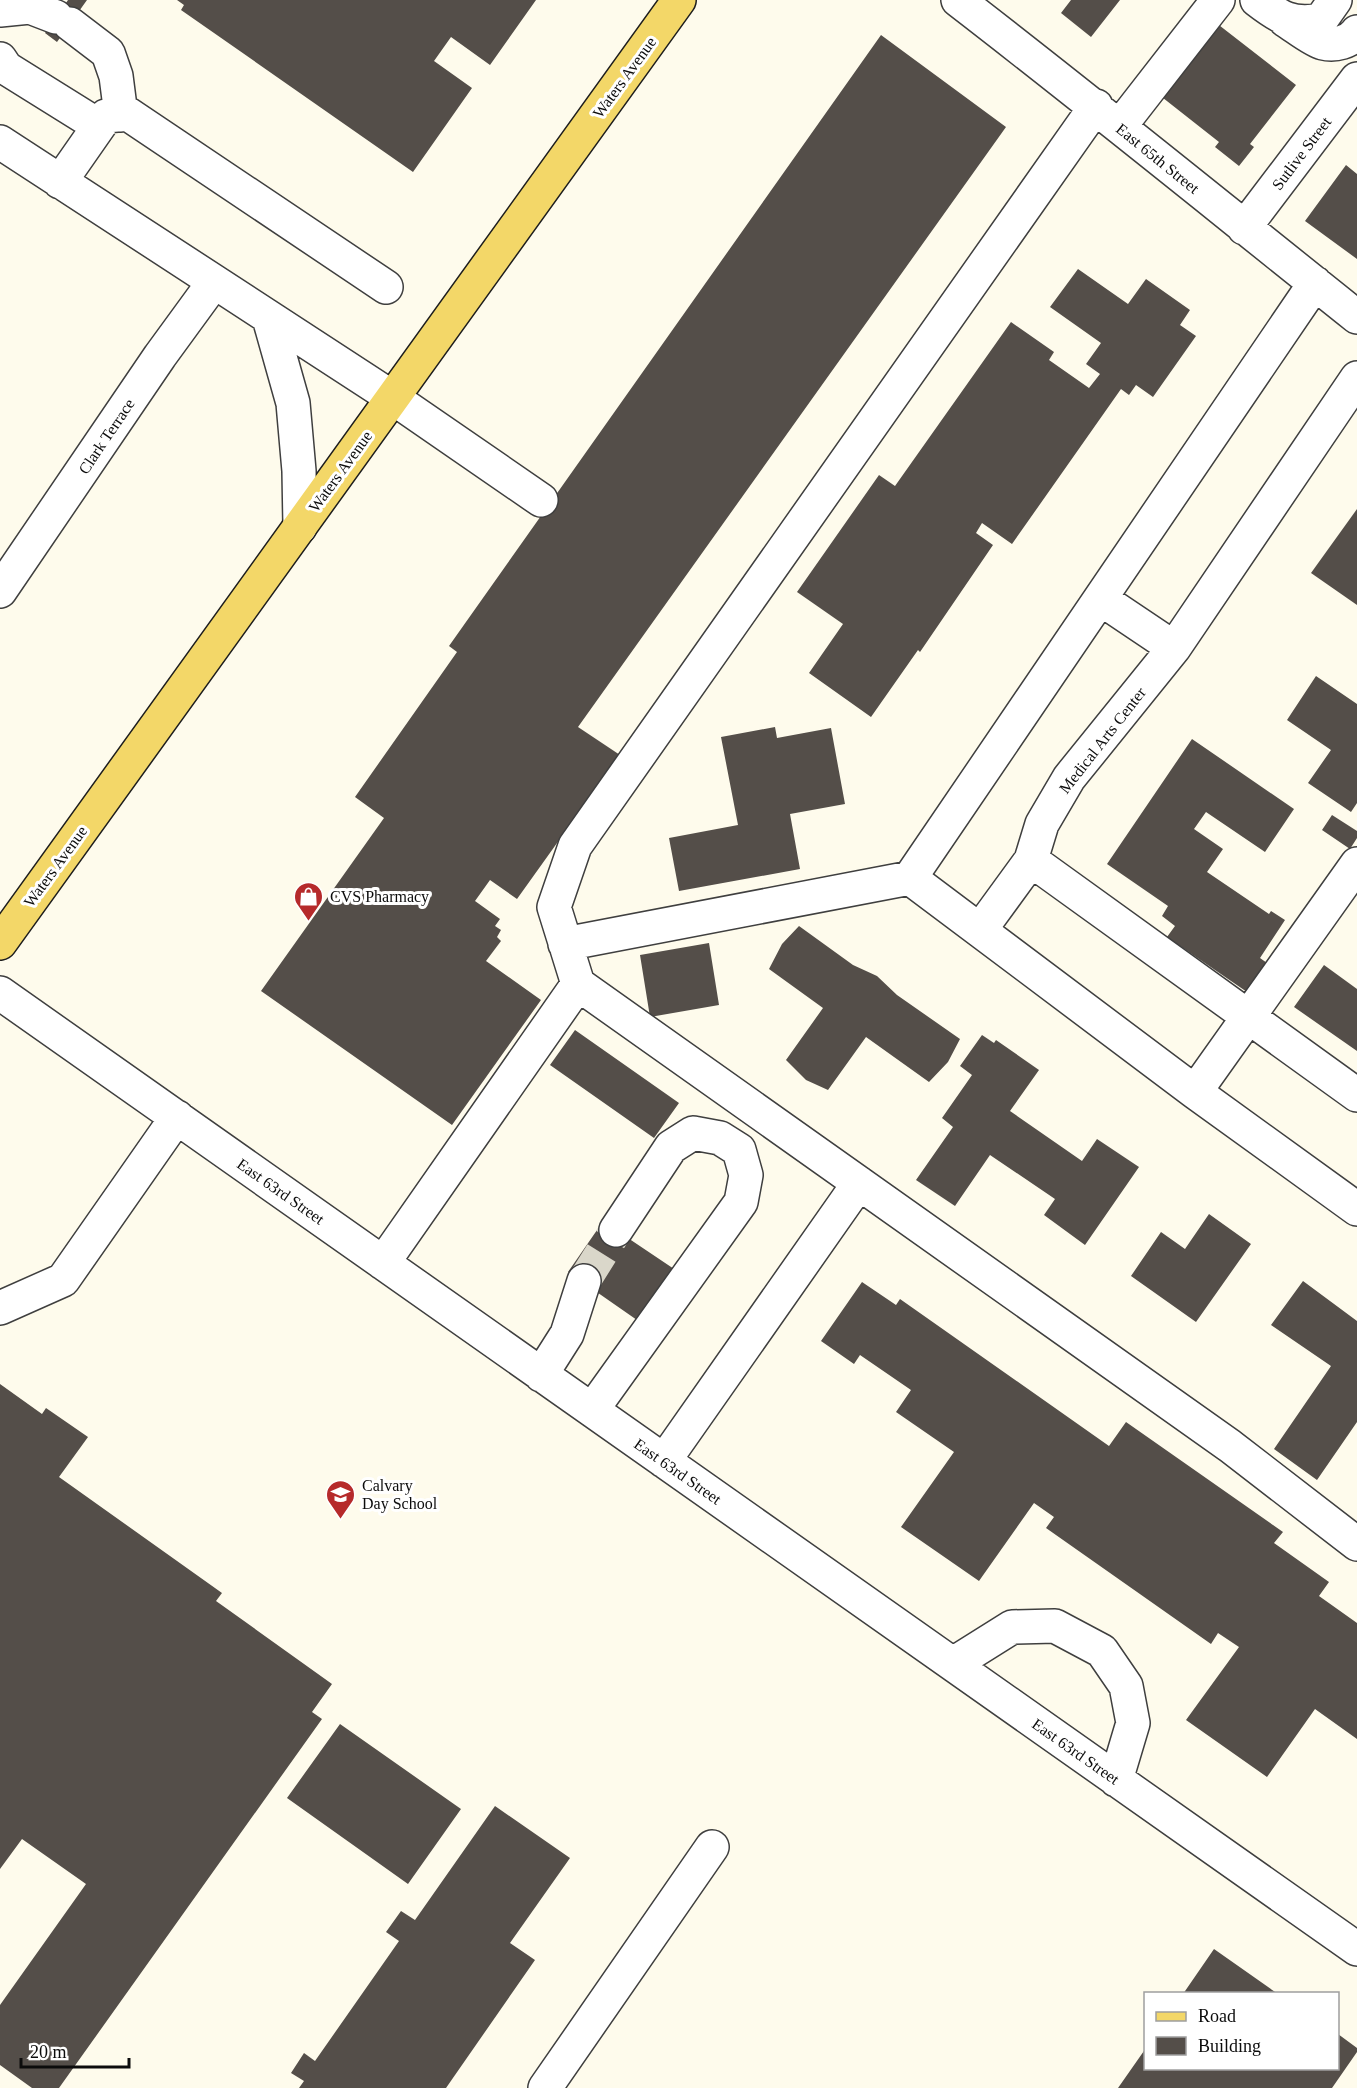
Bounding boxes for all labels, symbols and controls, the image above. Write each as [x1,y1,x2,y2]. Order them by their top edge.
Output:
street label: Waters Avenue [589,34,659,121]
street label: Sutlive Street [1269,113,1335,193]
street label: East 65th Street [1113,120,1203,197]
street label: Clark Terrace [75,395,138,477]
street label: Waters Avenue [305,428,375,515]
street label: Medical Arts Center [1056,683,1149,797]
street label: Waters Avenue [20,823,90,910]
shop icon: CVS Pharmacy [293,880,325,922]
place label: CVS Pharmacy [330,888,429,906]
street label: East 63rd Street [234,1155,328,1228]
street label: East 63rd Street [631,1435,725,1508]
place label: Calvary Day School [362,1477,438,1513]
school or university icon: Calvary Day School [325,1478,357,1520]
street label: East 63rd Street [1029,1715,1123,1788]
legend [1144,1992,1339,2070]
text: Road [1198,2006,1236,2026]
scale bar [21,2031,129,2069]
text: Building [1198,2036,1261,2056]
text: 20 m [30,2042,67,2062]

